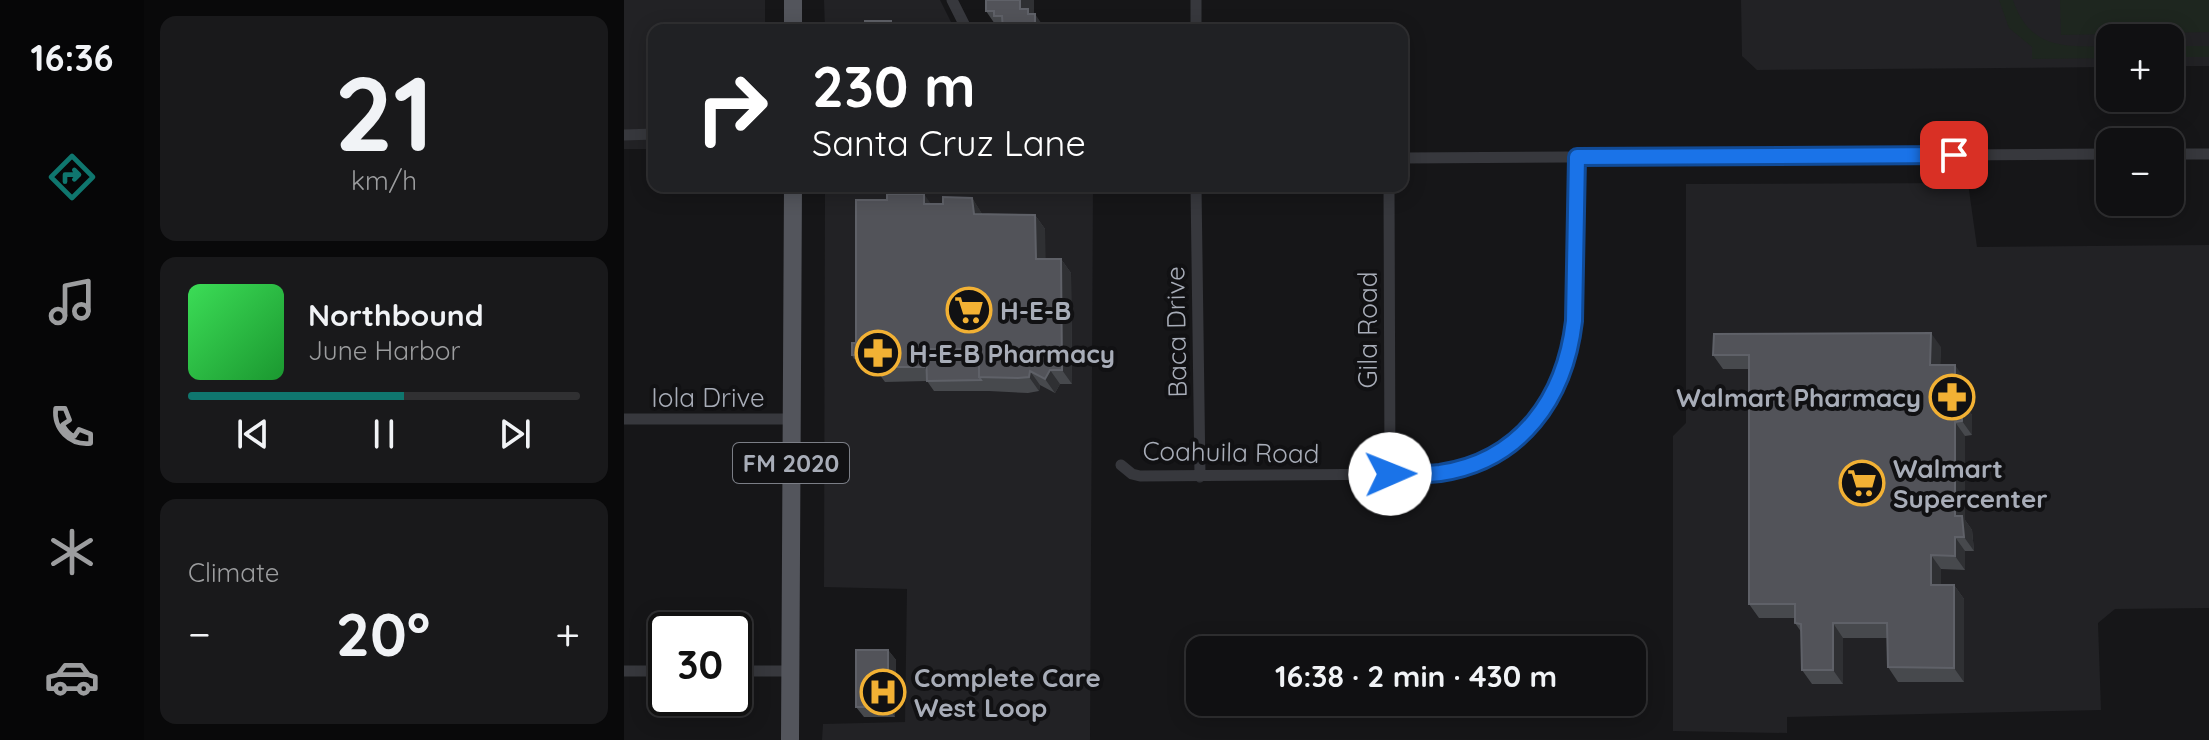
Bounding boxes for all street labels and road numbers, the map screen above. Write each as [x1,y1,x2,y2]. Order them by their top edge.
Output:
street label: Baca Drive [1158,266,1194,398]
street label: Gila Road [1351,272,1384,388]
street label: Iola Drive [651,381,765,414]
street label: Coahuila Road [1142,434,1320,470]
road number: FM 2020 [733,443,849,483]

